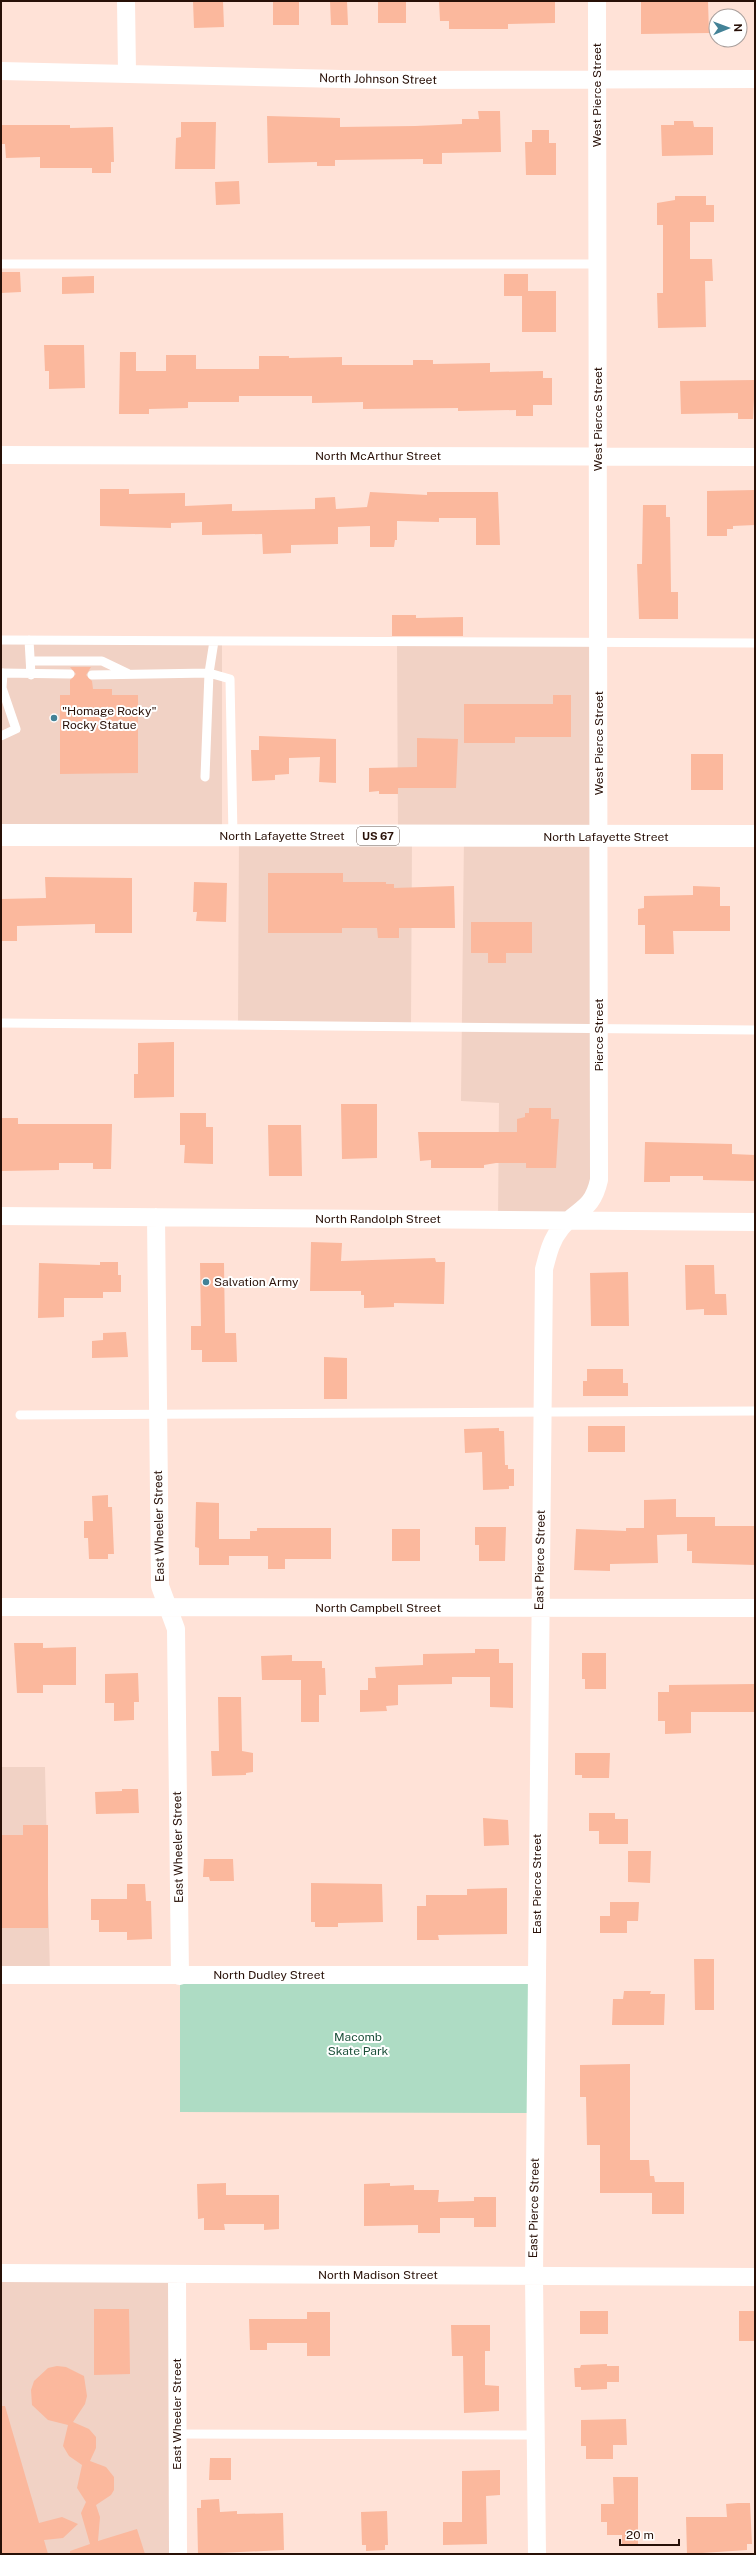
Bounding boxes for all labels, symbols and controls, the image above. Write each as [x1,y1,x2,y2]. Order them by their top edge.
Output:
north arrow [708,8,748,48]
text: N [732,23,744,32]
street label: West Pierce Street [590,43,604,147]
street label: North Johnson Street [319,71,437,87]
street label: West Pierce Street [591,367,605,471]
street label: North McArthur Street [315,449,441,463]
street label: West Pierce Street [592,691,606,795]
place label: "Homage Rocky" Rocky Statue [62,704,157,732]
marker: "Homage Rocky" Rocky Statue [49,713,59,723]
road number: US 67 [357,827,399,845]
street label: North Lafayette Street [219,829,345,843]
street label: North Lafayette Street [543,830,669,844]
street label: Pierce Street [592,998,606,1072]
street label: North Randolph Street [315,1212,441,1226]
place label: Salvation Army [214,1275,299,1289]
marker: Salvation Army [201,1277,211,1287]
street label: East Wheeler Street [151,1470,167,1582]
street label: East Pierce Street [532,1509,548,1610]
street label: North Campbell Street [315,1601,441,1615]
street label: East Wheeler Street [170,1791,186,1903]
street label: East Pierce Street [530,1833,544,1934]
street label: North Dudley Street [213,1968,325,1982]
park label: Macomb Skate Park [328,2030,389,2058]
street label: East Pierce Street [526,2157,542,2258]
street label: North Madison Street [318,2268,438,2282]
street label: East Wheeler Street [170,2358,184,2470]
scale bar [620,2521,679,2547]
text: 20 m [626,2528,654,2542]

